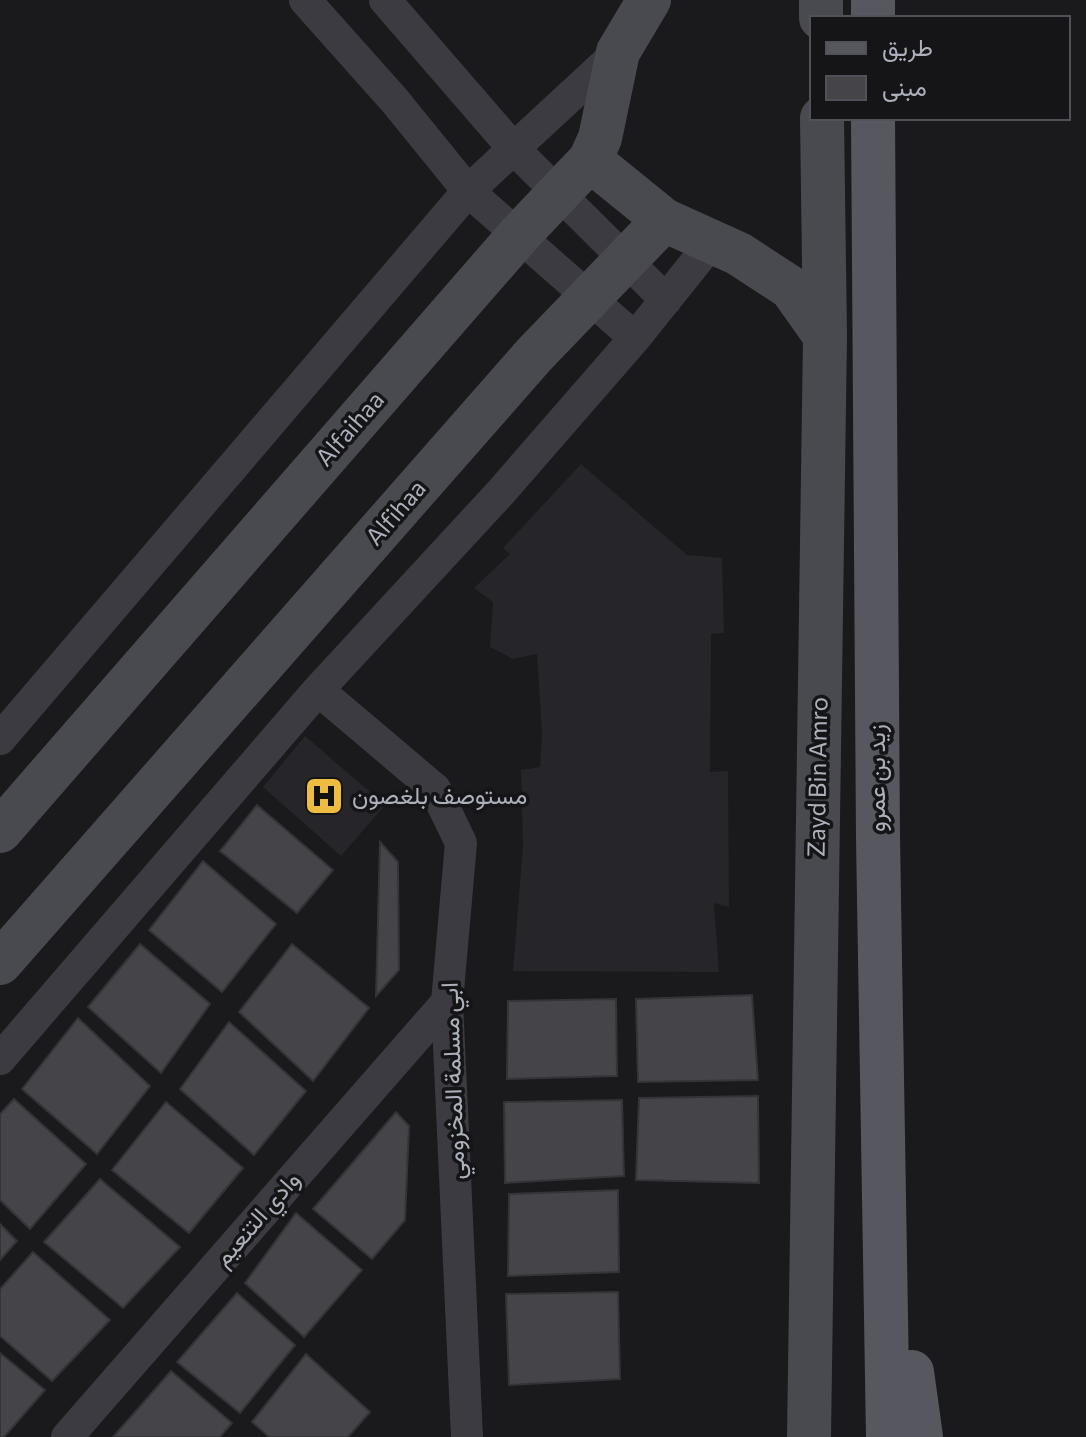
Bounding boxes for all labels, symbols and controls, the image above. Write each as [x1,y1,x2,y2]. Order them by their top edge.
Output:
legend [810,16,1070,120]
text: طريق [882,32,933,63]
text: مبنى [882,72,927,102]
street label: Alfaihaa [309,385,389,471]
street label: Alfihaa [359,473,431,551]
street label: Zayd Bin Amro [801,697,832,857]
street label: زيد بن عمرو [861,724,892,832]
hospital icon: مستوصف بلغصون [303,775,345,817]
place label: مستوصف بلغصون [352,780,527,811]
street label: ابي مسلمة المخزومي [434,982,475,1180]
street label: وادي التنعيم [207,1164,310,1275]

